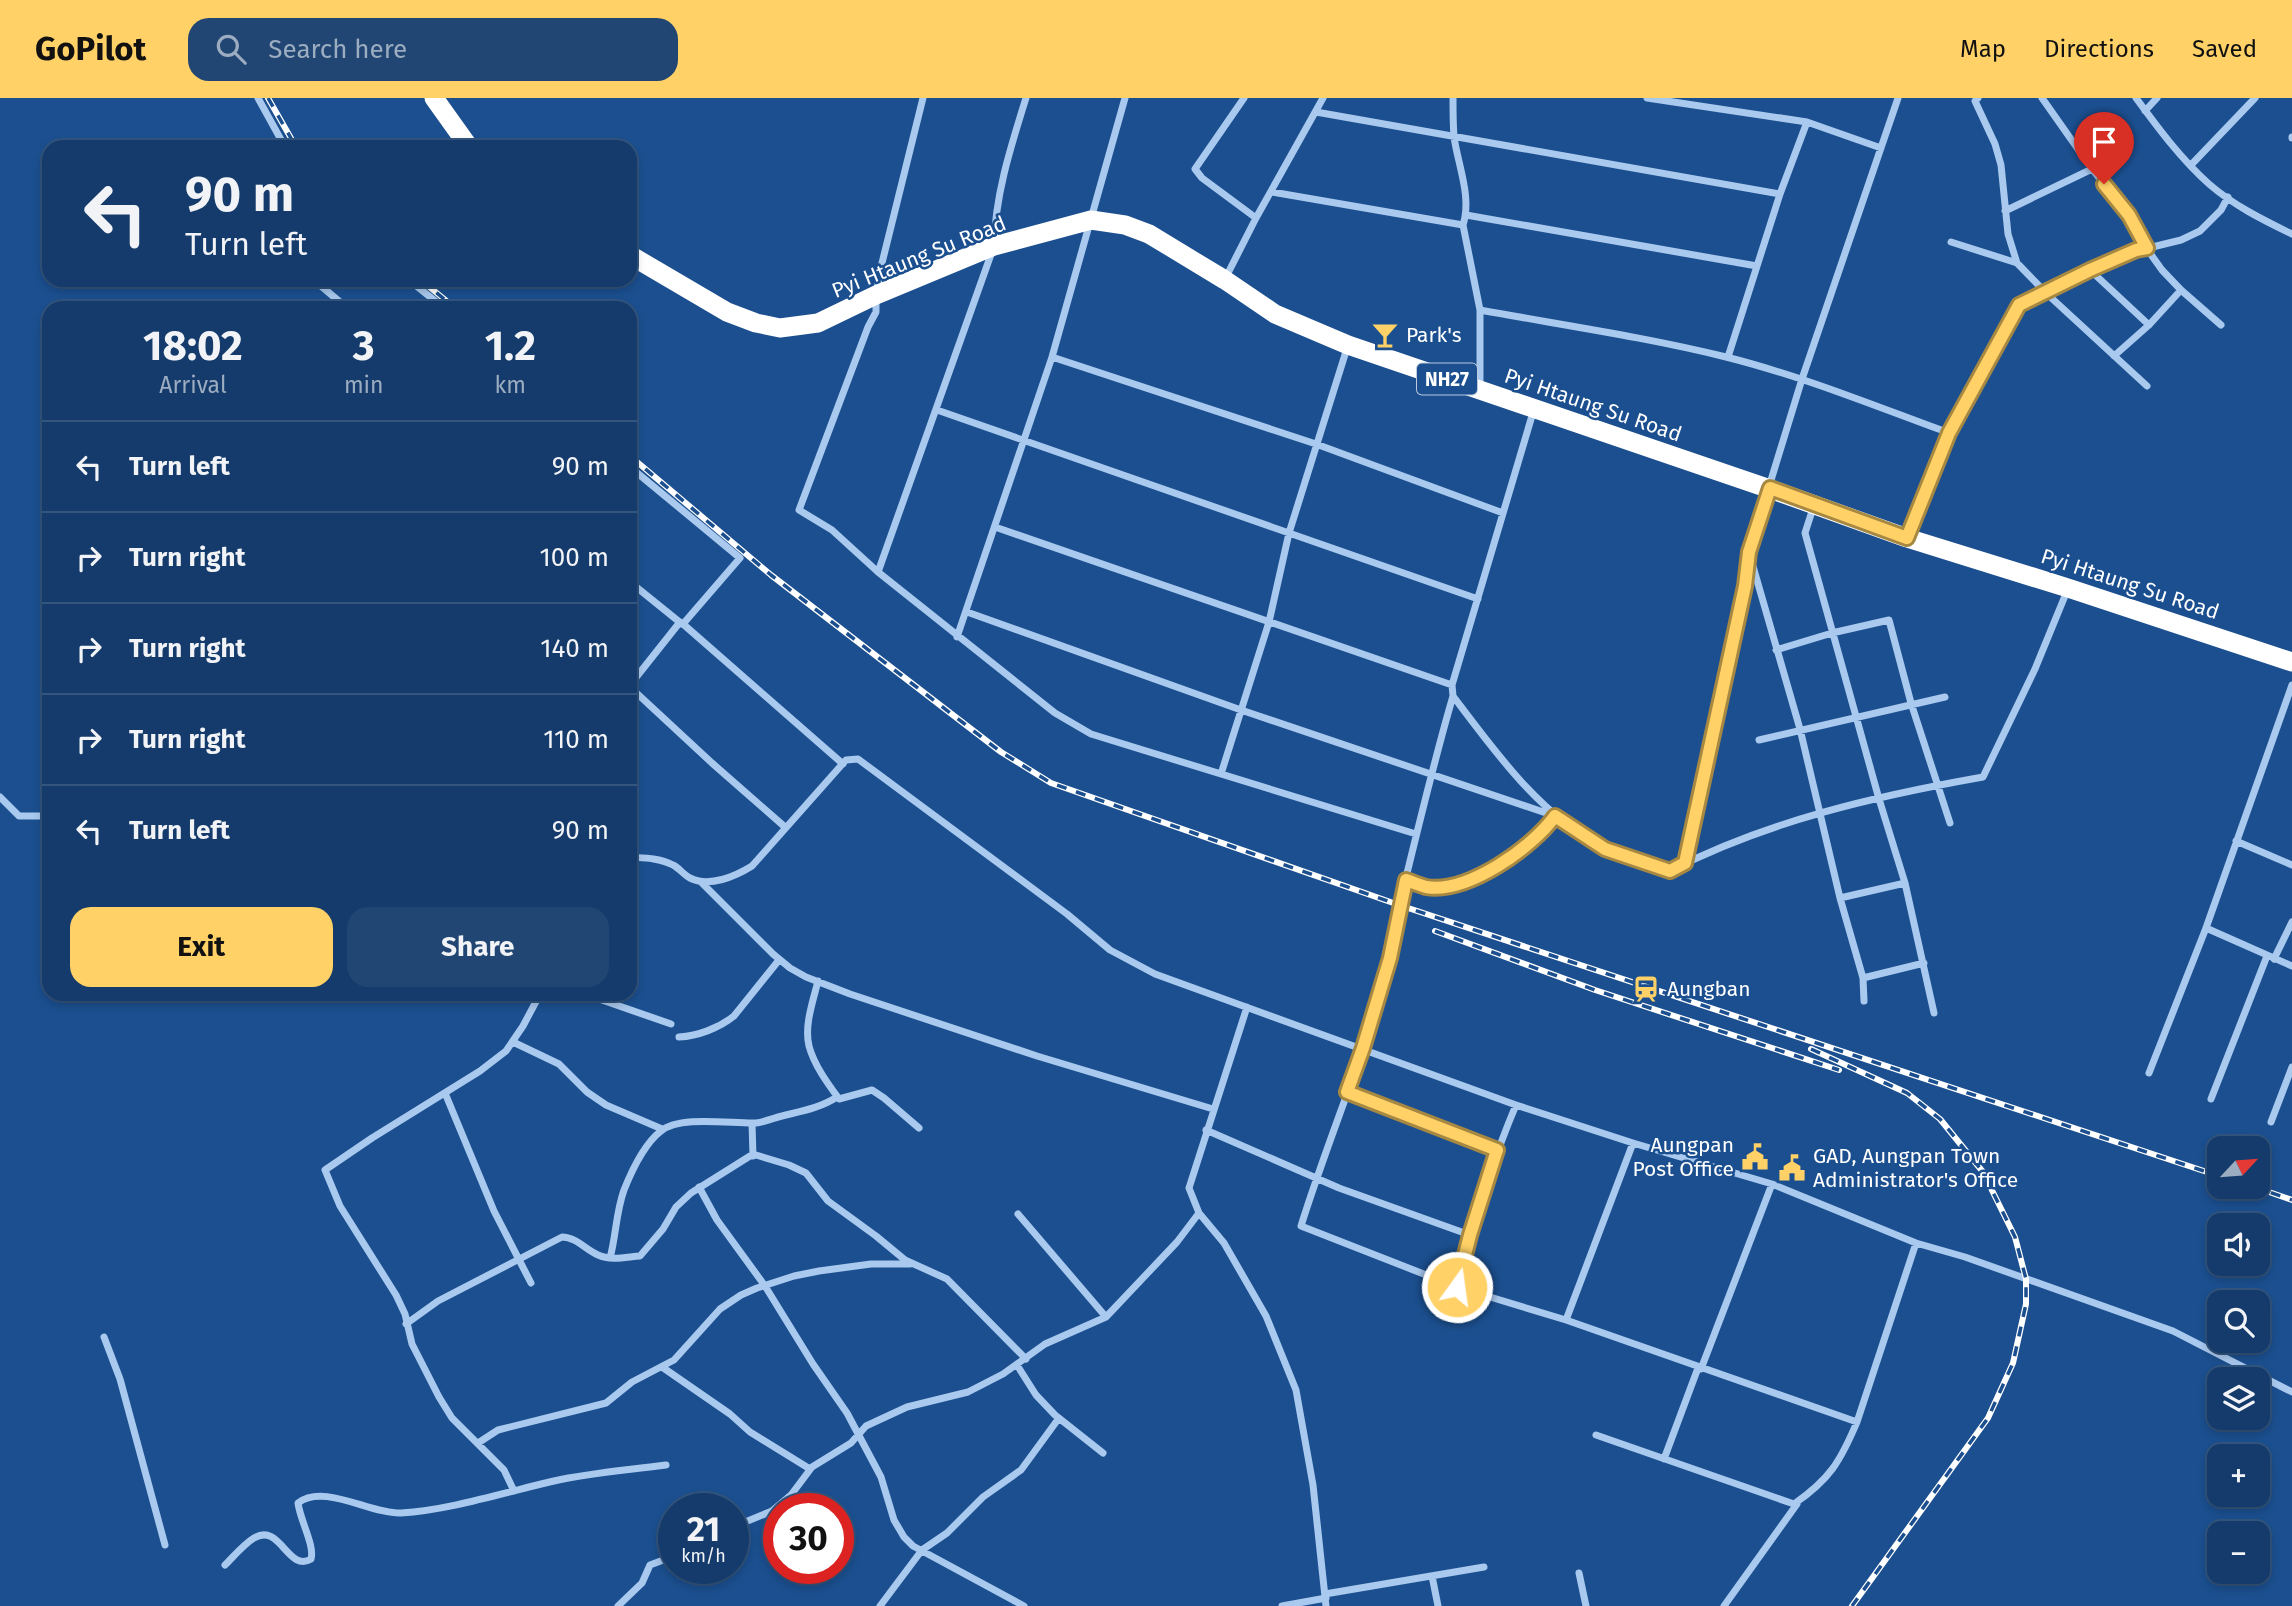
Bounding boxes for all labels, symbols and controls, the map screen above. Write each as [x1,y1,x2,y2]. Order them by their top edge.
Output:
search box [188,18,678,81]
text: GoPilot [35,29,146,69]
icon: search [212,30,250,68]
text: Search here [268,34,407,65]
text: Map [1960,35,2006,63]
text: Directions [2044,35,2154,63]
text: Saved [2192,35,2257,63]
pin [2074,112,2134,184]
icon: arrive [2085,123,2123,161]
text: 90 m [185,165,294,224]
icon: left [70,168,161,259]
street label: Pyi Htaung Su Road [828,210,1010,304]
text: Turn left [185,225,307,263]
bar icon: Park's [1370,320,1400,350]
text: 18:02 [143,321,243,371]
text: 3 [353,321,375,371]
text: 1.2 [485,321,536,371]
place label: Park's [1406,322,1462,348]
street label: Pyi Htaung Su Road [1501,362,1685,448]
road number: NH27 [1417,364,1477,394]
text: Arrival [159,371,227,399]
text: min [344,371,384,399]
text: km [495,371,526,399]
icon: left [70,448,108,486]
text: Turn left [129,451,230,482]
text: 90 m [552,451,609,482]
icon: right [70,539,108,577]
text: Turn right [129,542,246,573]
text: 100 m [540,542,609,573]
street label: Pyi Htaung Su Road [2038,543,2222,625]
icon: right [70,630,108,668]
text: Turn right [129,633,246,664]
text: 140 m [540,633,609,664]
icon: right [70,721,108,759]
text: Turn right [129,724,246,755]
text: 110 m [543,724,609,755]
icon: left [70,812,108,850]
text: Turn left [129,815,230,846]
text: 90 m [552,815,609,846]
button: Exit [70,907,333,987]
button: Share [347,907,609,987]
station icon: Aungban [1631,974,1661,1004]
place label: Aungban [1667,976,1750,1002]
place label: Aungpan Post Office [1633,1132,1734,1182]
north arrow [2207,1136,2270,1199]
map controls [2207,1136,2270,1584]
public building icon: Aungpan Post Office [1740,1142,1770,1172]
place label: GAD, Aungpan Town Administrator's Office [1813,1143,2018,1193]
public building icon: GAD, Aungpan Town Administrator's Office [1777,1153,1807,1183]
button: sound [2207,1213,2270,1276]
position arrow [1420,1250,1494,1324]
button: search [2207,1290,2270,1353]
button: layers [2207,1367,2270,1430]
button: + [2207,1444,2270,1507]
speed limit sign: 30 [763,1493,854,1584]
text: 21 [687,1508,720,1550]
button: − [2207,1521,2270,1584]
text: km/h [681,1545,726,1567]

